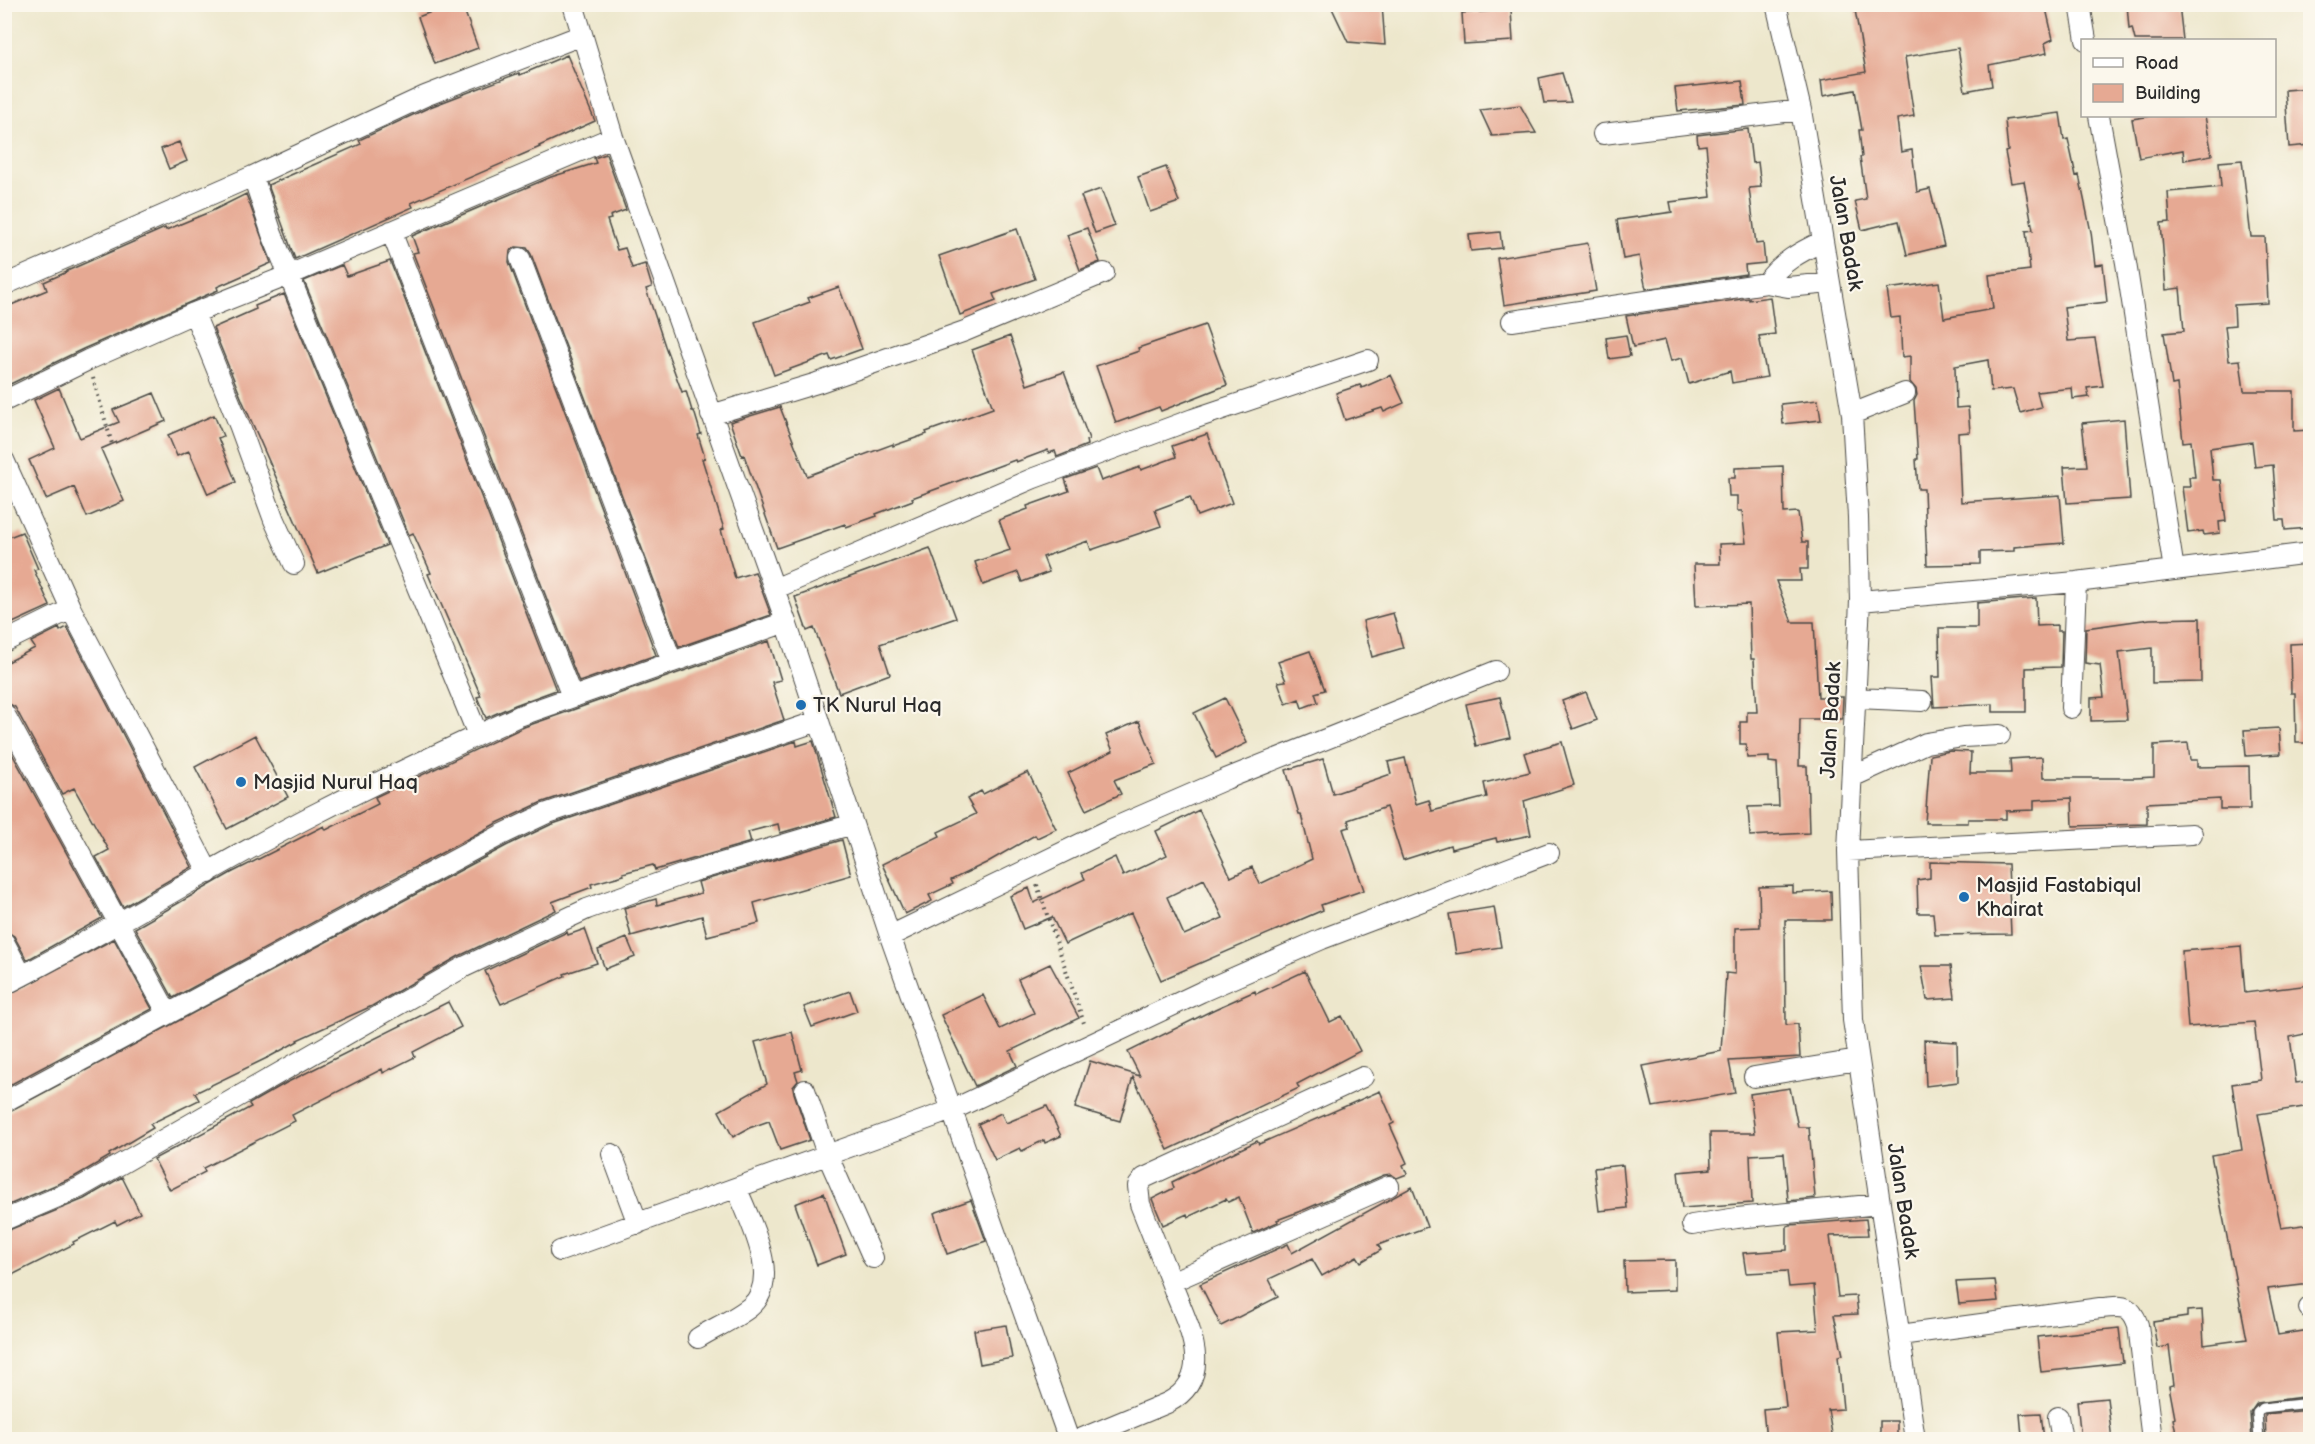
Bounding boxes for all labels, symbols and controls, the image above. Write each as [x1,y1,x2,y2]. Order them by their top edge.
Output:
legend [2081,39,2276,117]
text: Road [2135,53,2179,74]
text: Building [2135,83,2201,104]
street label: Jalan Badak [1824,173,1869,293]
street label: Jalan Badak [1815,660,1847,779]
place label: TK Nurul Haq [813,693,941,718]
marker: TK Nurul Haq [794,698,808,712]
place label: Masjid Nurul Haq [253,770,418,795]
marker: Masjid Nurul Haq [234,775,248,789]
place label: Masjid Fastabiqul Khairat [1976,873,2141,922]
marker: Masjid Fastabiqul Khairat [1957,890,1971,904]
street label: Jalan Badak [1882,1141,1925,1261]

